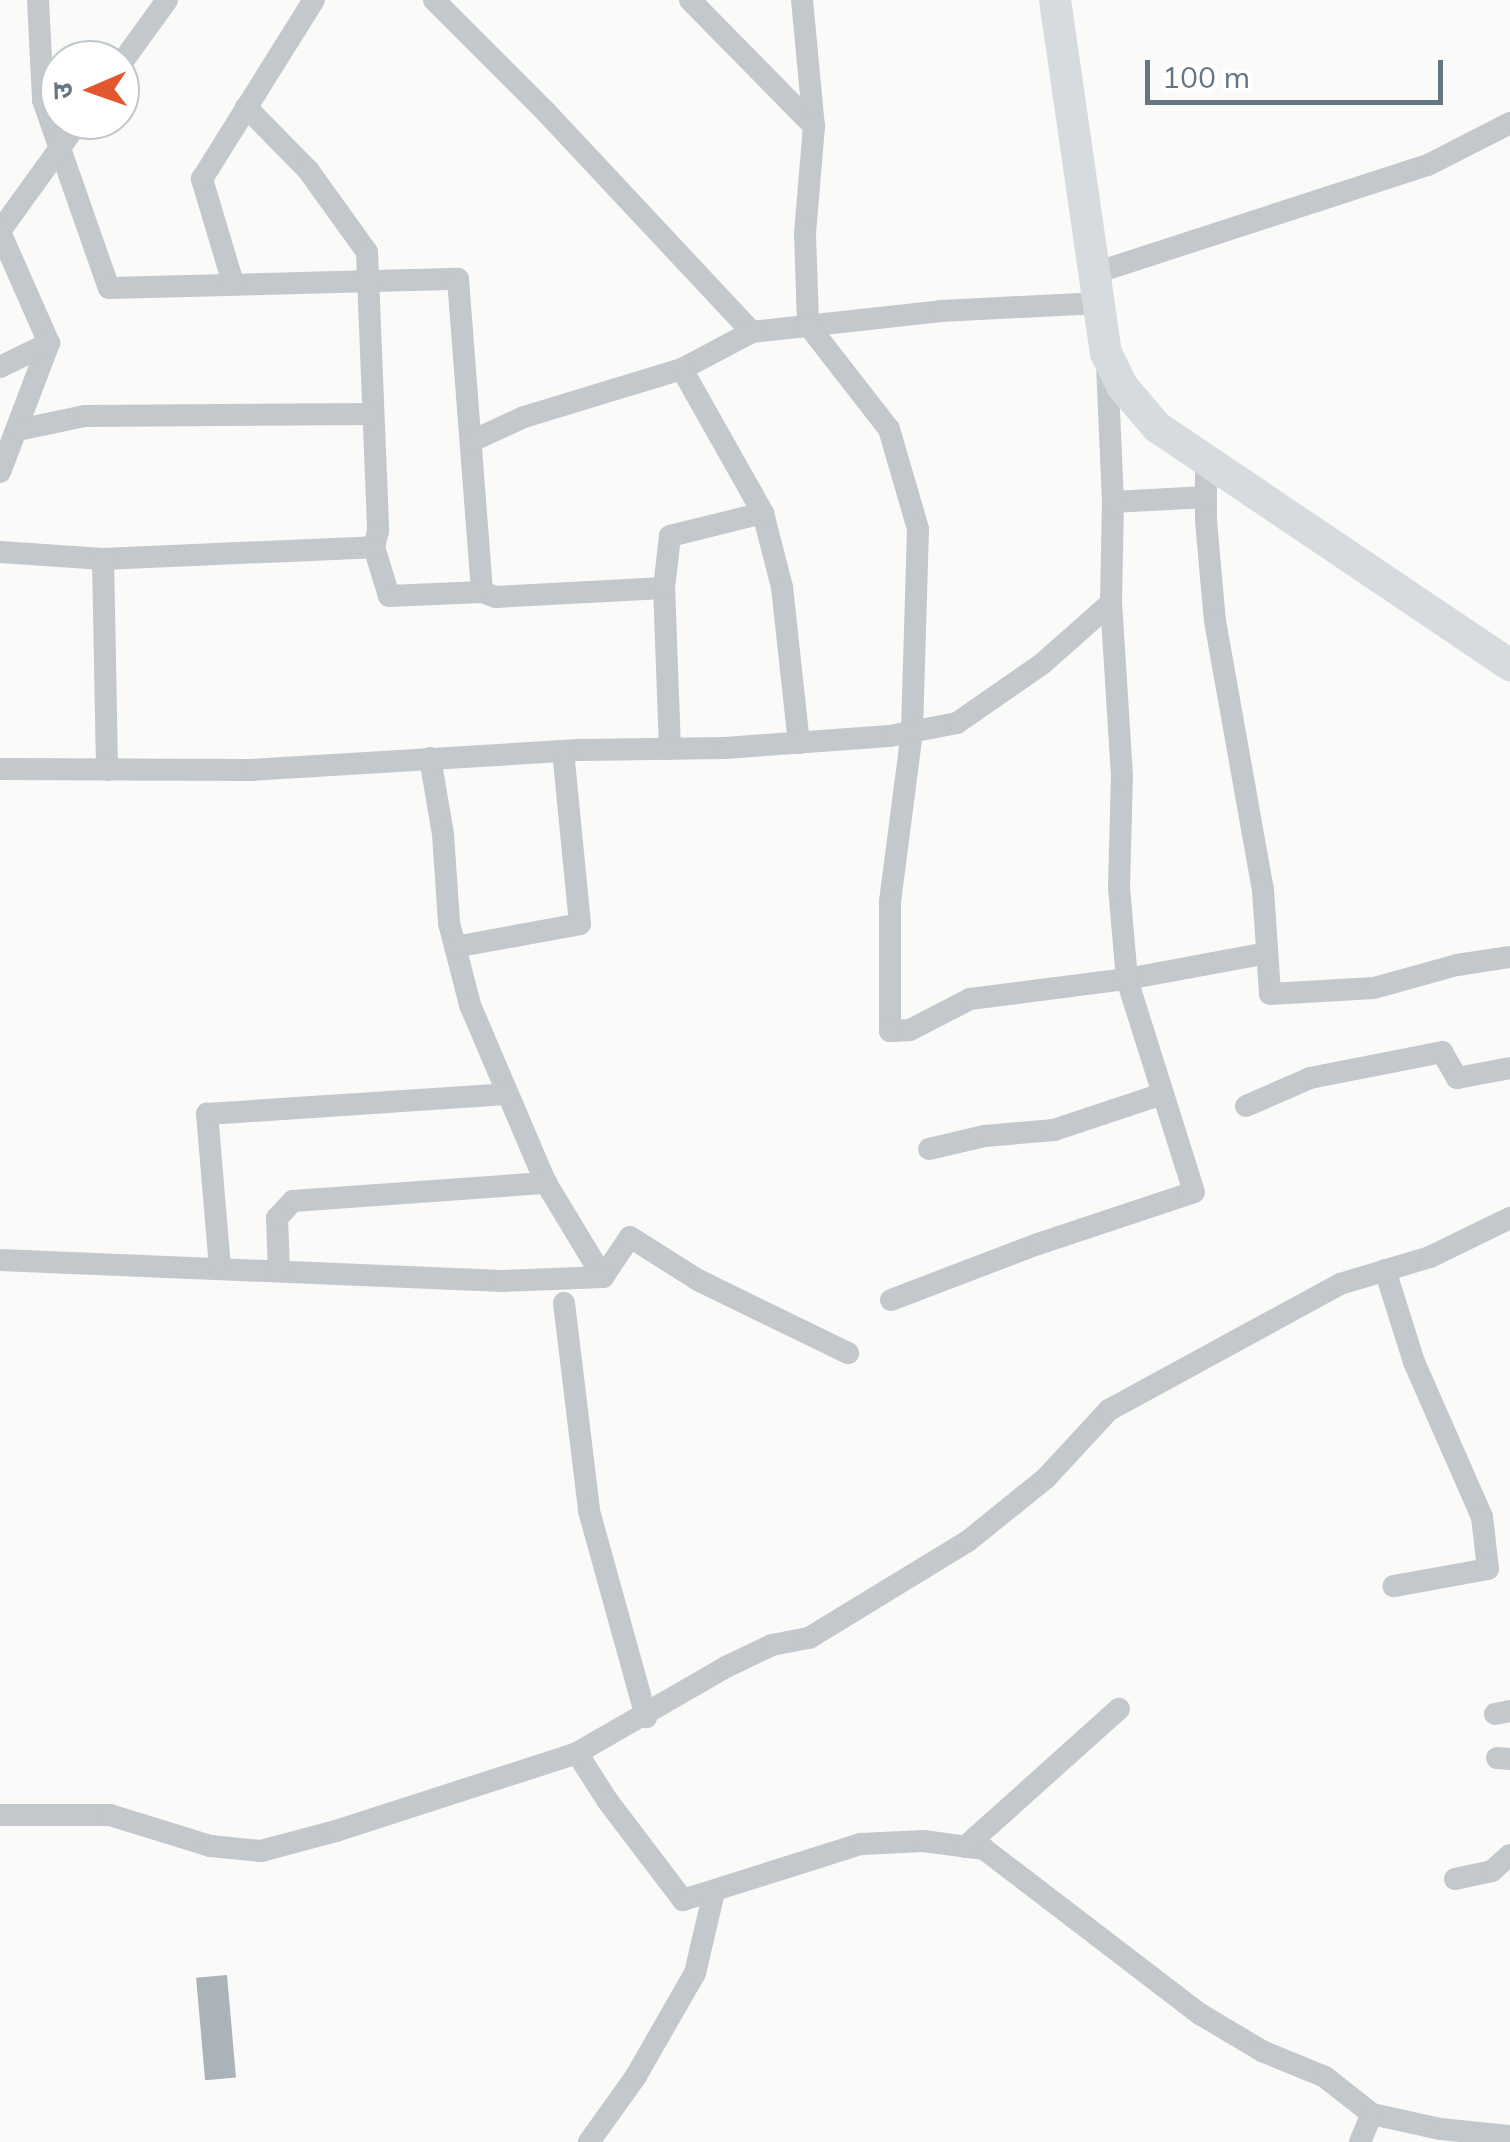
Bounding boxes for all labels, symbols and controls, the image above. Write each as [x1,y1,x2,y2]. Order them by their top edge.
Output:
north arrow [40,40,140,140]
scale bar [1150,40,1448,102]
text: 100 m [1162,58,1250,96]
text: उ [44,82,79,100]

